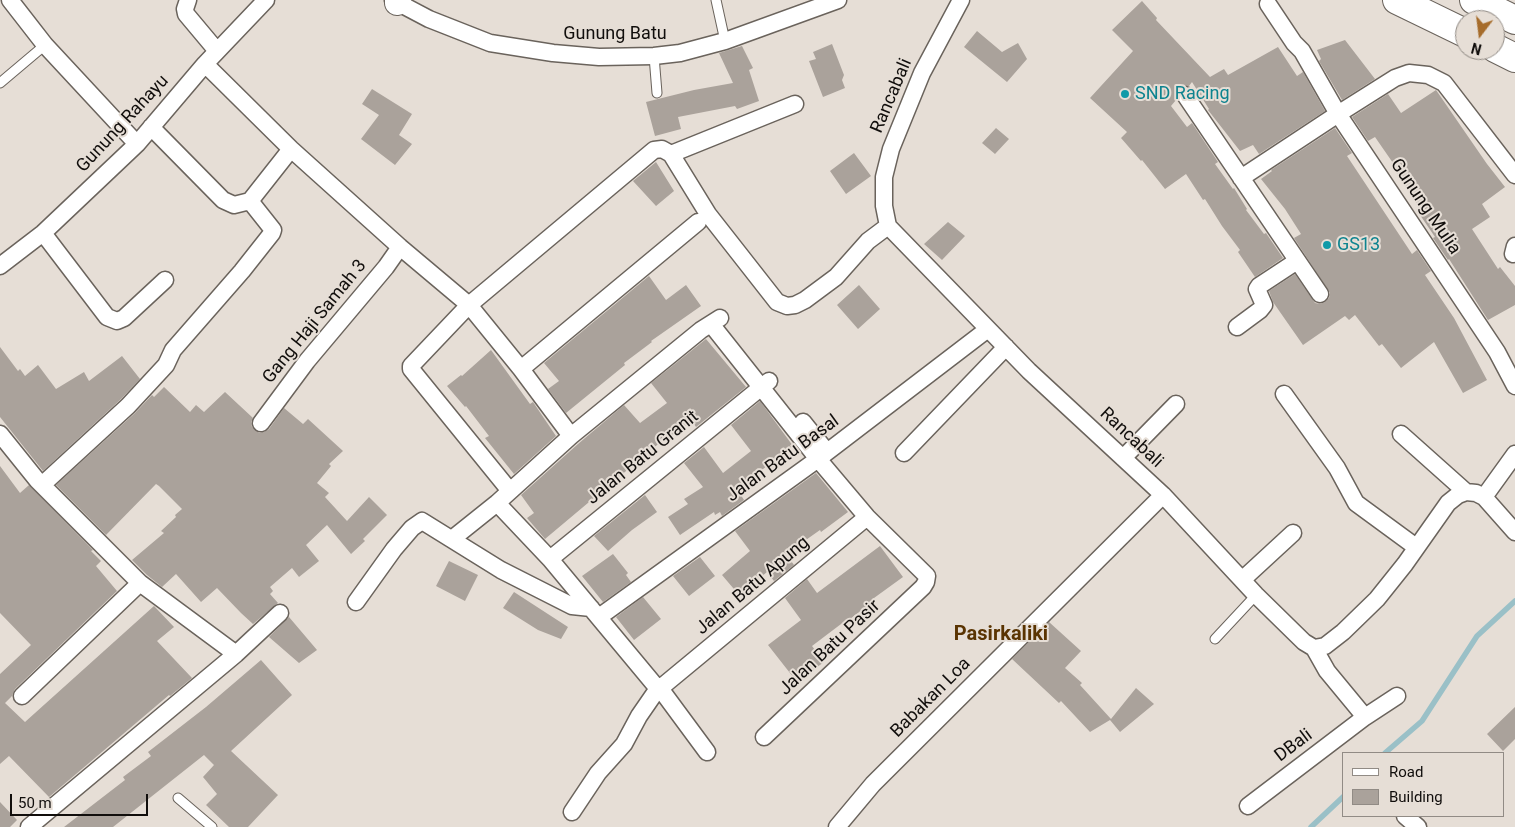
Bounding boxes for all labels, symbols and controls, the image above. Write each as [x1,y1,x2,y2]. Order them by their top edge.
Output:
north arrow [1455,10,1505,60]
street label: Gunung Batu [563,23,667,45]
text: N [1470,40,1483,58]
street label: Rancabali [867,56,917,136]
street label: Gunung Rahayu [72,71,174,177]
place label: SND Racing [1135,83,1230,105]
marker: SND Racing [1119,88,1131,100]
street label: Gunung Mulia [1385,155,1465,259]
place label: GS13 [1337,234,1380,256]
marker: GS13 [1321,239,1333,251]
street label: Gang Haji Samah 3 [258,256,372,388]
street label: Rancabali [1095,403,1167,473]
street label: Jalan Batu Granit [583,406,703,510]
street label: Jalan Batu Basal [722,411,844,507]
street label: Jalan Batu Apung [692,532,814,640]
street label: Jalan Batu Pasir [775,596,885,700]
district label: Pasirkaliki [954,623,1048,647]
street label: Babakan Loa [887,654,975,742]
street label: DBali [1271,725,1317,767]
legend [1342,752,1505,817]
text: Road [1389,763,1423,781]
scale bar [12,784,150,816]
text: Building [1389,788,1443,806]
text: 50 m [18,794,52,812]

